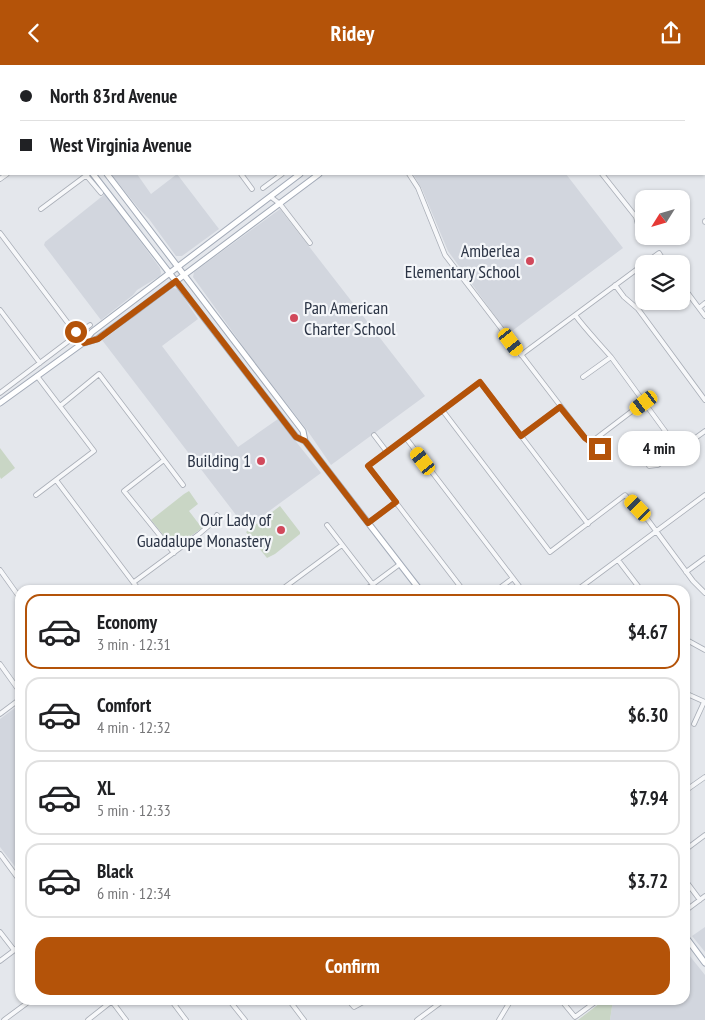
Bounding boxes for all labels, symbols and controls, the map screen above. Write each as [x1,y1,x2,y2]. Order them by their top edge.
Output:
icon: back [20,19,48,47]
text: Ridey [331,19,374,47]
icon: share [657,19,685,47]
text: North 83rd Avenue [50,84,178,108]
text: West Virginia Avenue [50,133,192,157]
north arrow [635,190,690,245]
map controls [635,190,690,310]
place label: Amberlea Elementary School [405,239,521,283]
marker: Amberlea Elementary School [524,255,536,267]
button: layers [635,255,690,310]
place label: Pan American Charter School [304,296,396,340]
marker: Pan American Charter School [288,312,300,324]
route start [65,321,87,343]
car [495,326,526,358]
car [627,388,660,418]
callout: 4 min [618,431,700,467]
route end [589,438,611,460]
text: 4 min [643,438,675,458]
car [407,445,438,477]
place label: Building 1 [187,449,251,472]
marker: Building 1 [255,455,267,467]
car [622,492,653,524]
place label: Our Lady of Guadalupe Monastery [137,508,272,552]
marker: Our Lady of Guadalupe Monastery [275,524,287,536]
icon: car [37,609,82,654]
text: Economy [97,610,157,634]
text: $4.67 [628,620,668,644]
text: 3 min · 12:31 [97,634,171,654]
icon: car [37,692,82,737]
text: Comfort [97,693,151,717]
text: $6.30 [628,703,668,727]
text: 4 min · 12:32 [97,717,171,737]
icon: car [37,775,82,820]
text: XL [97,776,115,800]
text: $7.94 [630,786,668,810]
text: 5 min · 12:33 [97,800,171,820]
icon: car [37,858,82,903]
text: Black [97,859,133,883]
text: $3.72 [628,869,668,893]
text: 6 min · 12:34 [97,883,171,903]
button: Confirm [35,937,670,995]

